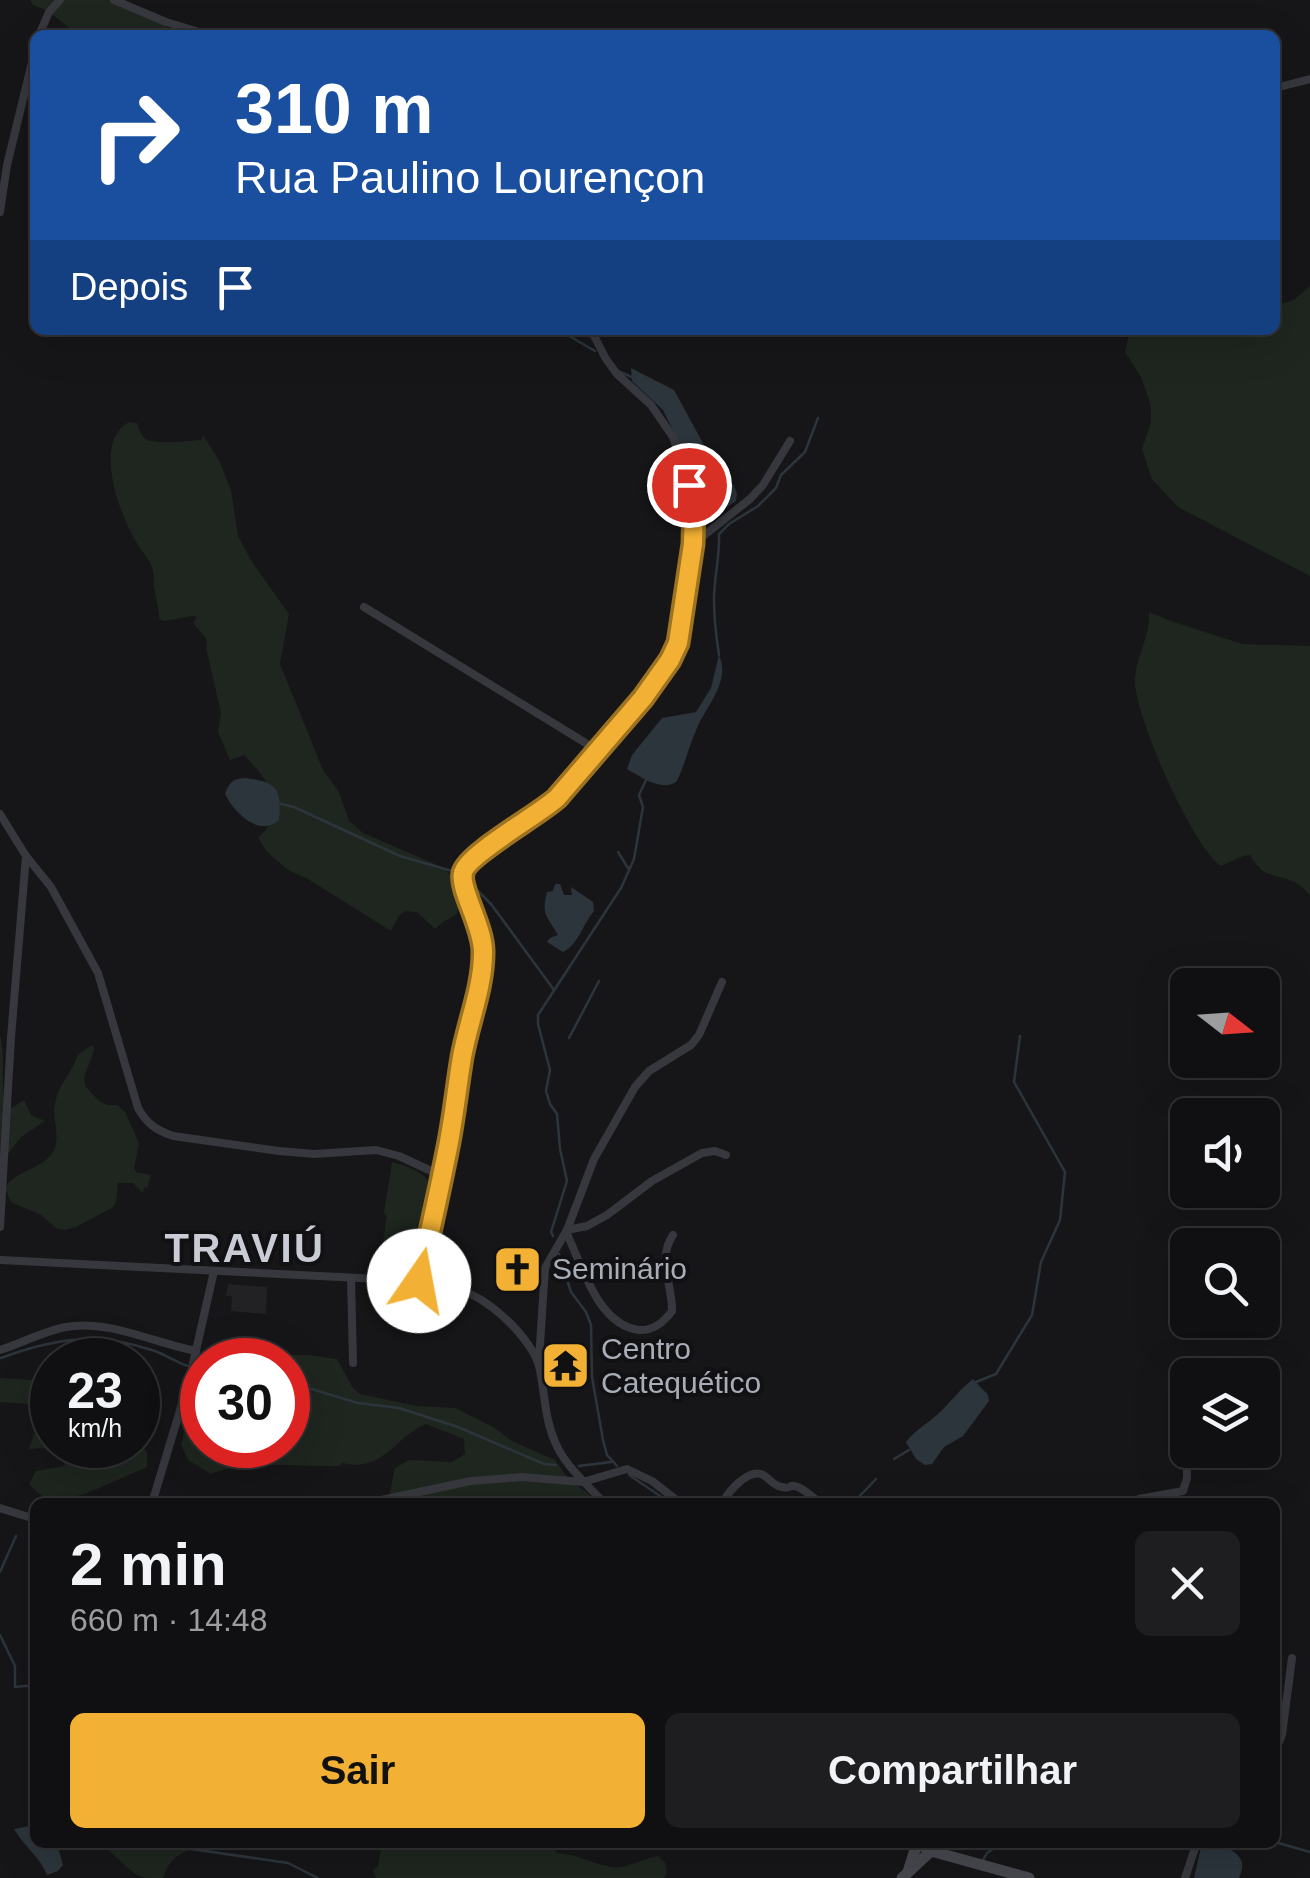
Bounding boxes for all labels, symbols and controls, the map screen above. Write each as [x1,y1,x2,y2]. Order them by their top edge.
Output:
icon: right [70,70,200,200]
text: 310 m [235,70,433,148]
text: Rua Paulino Lourençon [235,152,705,203]
icon: arrive [208,260,263,315]
text: Depois [70,266,188,308]
pin [647,443,732,528]
icon: arrive [662,458,717,513]
north arrow [1170,968,1280,1078]
map controls [1170,968,1280,1468]
button: sound [1170,1098,1280,1208]
district label: TRAVIÚ [165,1225,325,1270]
button: search [1170,1228,1280,1338]
position arrow [367,1229,471,1333]
church icon: Seminário [491,1243,543,1295]
place label: Seminário [552,1252,687,1285]
place label: Centro Catequético [601,1332,761,1399]
speed limit sign: 30 [180,1338,310,1468]
temple icon: Centro Catequético [540,1340,592,1392]
button: layers [1170,1358,1280,1468]
text: 23 [67,1363,123,1419]
text: km/h [68,1414,122,1442]
text: 2 min [70,1531,227,1598]
button: close [1135,1531,1240,1636]
text: 660 m · 14:48 [70,1602,267,1638]
button: Sair [70,1713,645,1828]
button: Compartilhar [665,1713,1240,1828]

